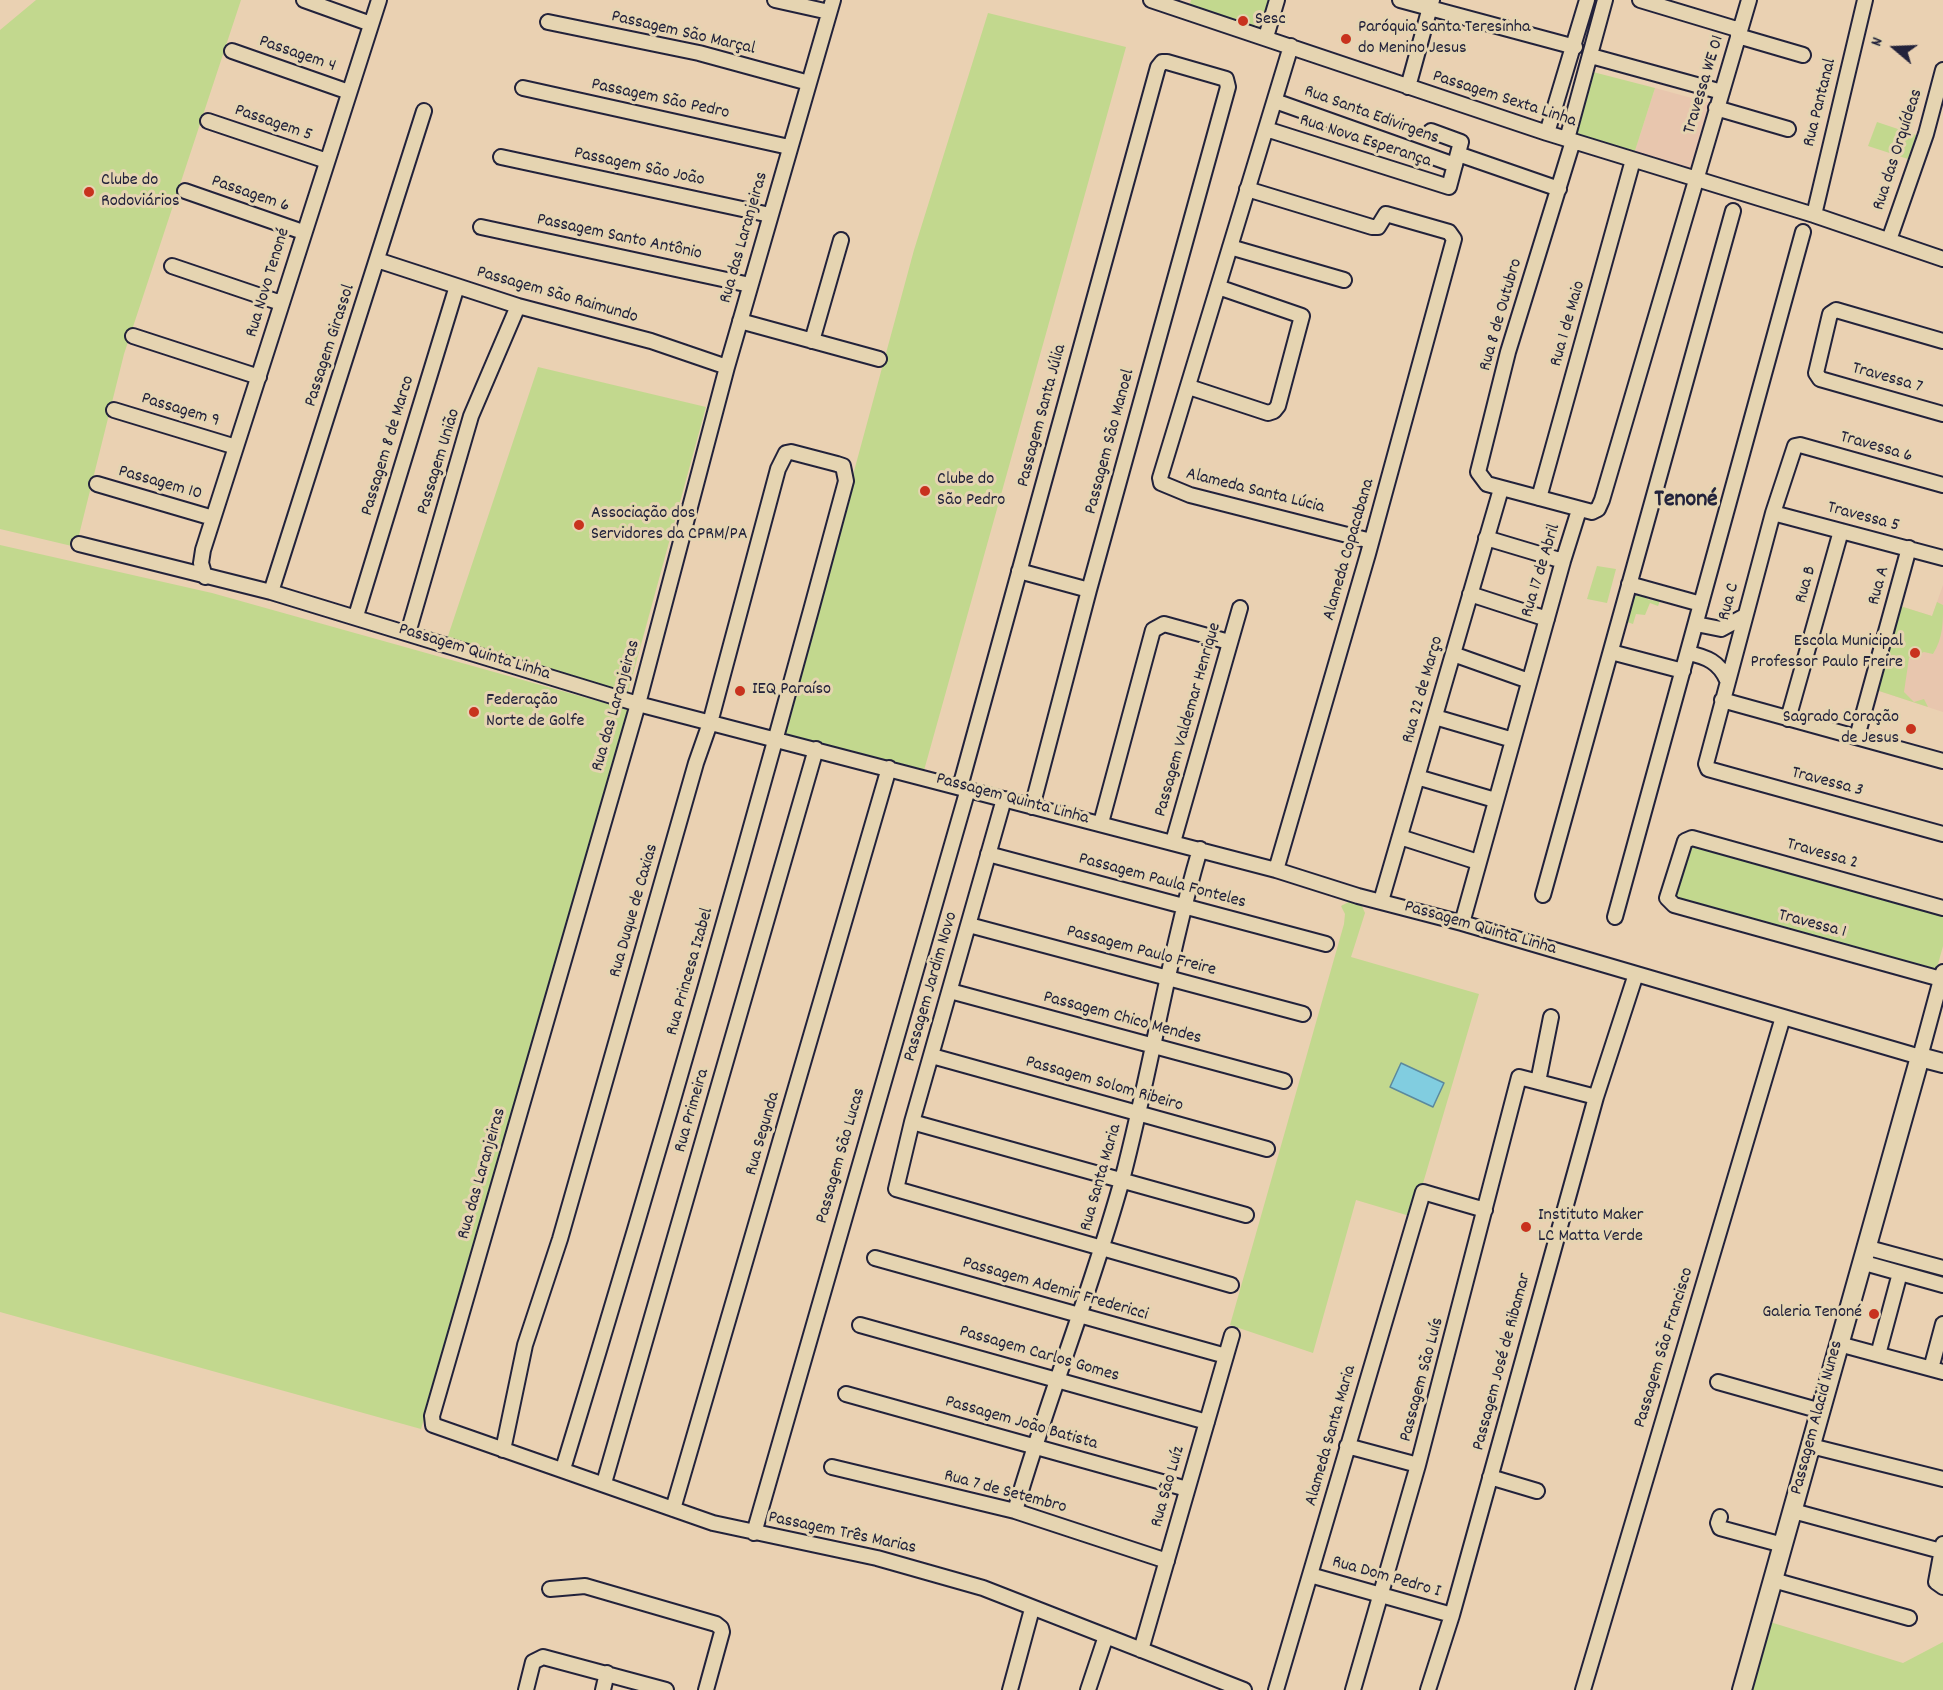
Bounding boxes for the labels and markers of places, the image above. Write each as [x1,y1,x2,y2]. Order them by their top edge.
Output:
place label: Sesc [1255,10,1286,32]
marker: Sesc [1236,14,1250,28]
place label: Paróquia Santa Teresinha do Menino Jesus [1358,18,1530,60]
marker: Paróquia Santa Teresinha do Menino Jesus [1339,32,1353,46]
place label: Clube do Rodoviários [101,171,180,213]
marker: Clube do Rodoviários [82,185,96,199]
place label: Clube do São Pedro [937,470,1005,512]
marker: Clube do São Pedro [918,484,932,498]
place label: Associação dos Servidores da CPRM/PA [591,504,748,546]
marker: Associação dos Servidores da CPRM/PA [572,518,586,532]
place label: Escola Municipal Professor Paulo Freire [1751,632,1903,674]
marker: Escola Municipal Professor Paulo Freire [1908,646,1922,660]
place label: IEQ Paraíso [752,680,831,702]
marker: IEQ Paraíso [733,684,747,698]
place label: Federação Norte de Golfe [486,691,584,734]
marker: Federação Norte de Golfe [467,705,481,719]
place label: Sagrado Coração de Jesus [1783,708,1899,750]
marker: Sagrado Coração de Jesus [1904,722,1918,736]
place label: Instituto Maker LC Matta Verde [1538,1206,1644,1248]
marker: Instituto Maker LC Matta Verde [1519,1220,1533,1234]
place label: Galeria Tenoné [1762,1303,1862,1325]
marker: Galeria Tenoné [1867,1307,1881,1321]

